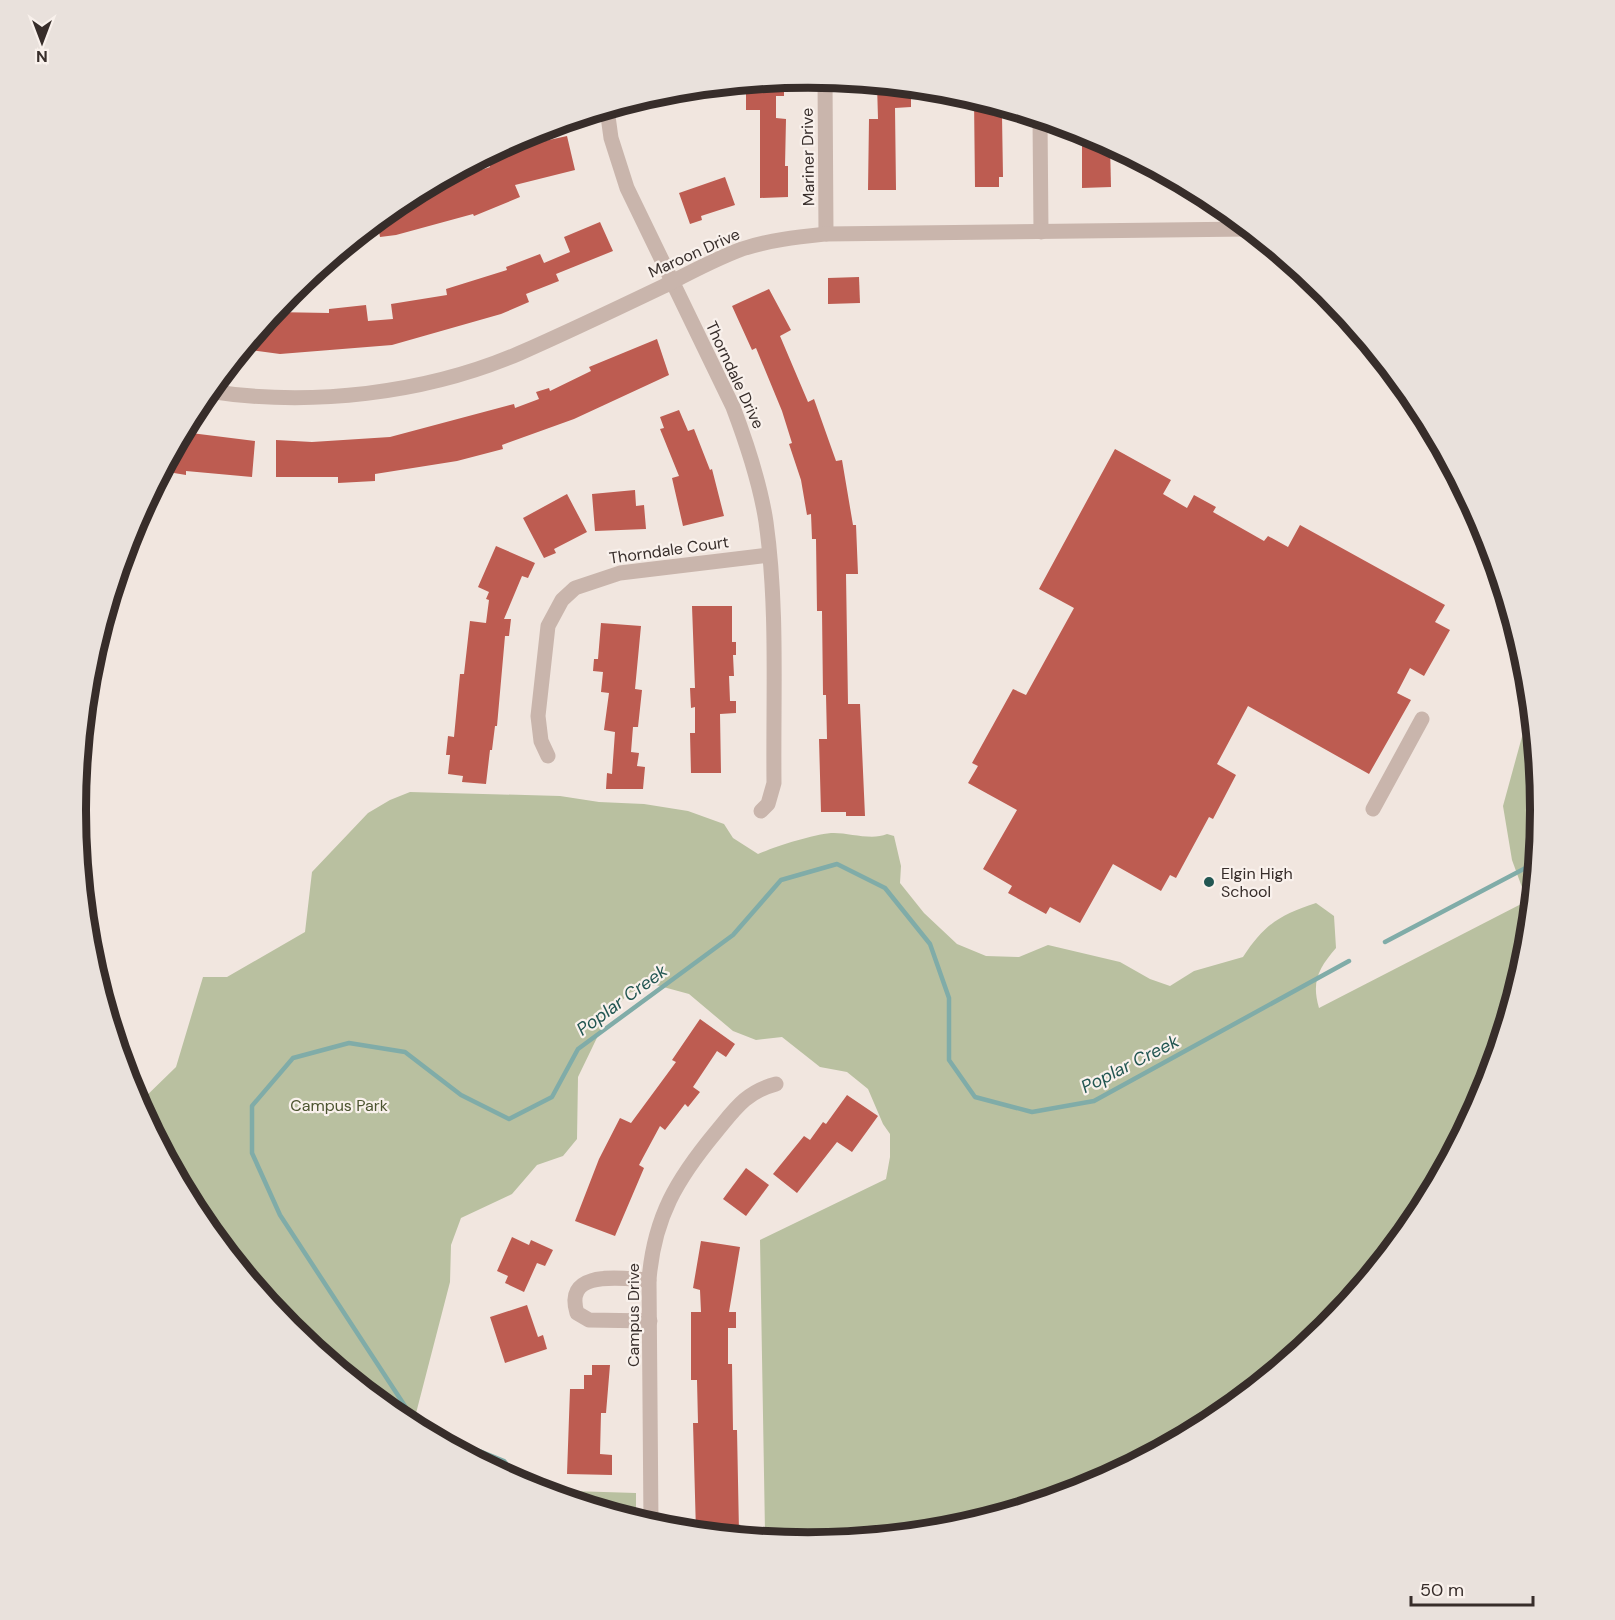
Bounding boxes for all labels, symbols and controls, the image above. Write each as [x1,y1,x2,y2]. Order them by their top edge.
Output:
north arrow [12,12,72,72]
text: N [36,46,48,67]
street label: Mariner Drive [797,108,819,206]
street label: Maroon Drive [645,223,743,283]
street label: Thorndale Drive [701,318,769,432]
street label: Thorndale Court [608,531,730,569]
place label: Elgin High School [1221,863,1293,902]
marker: Elgin High School [1202,875,1216,889]
water label: Poplar Creek [572,958,673,1041]
water label: Poplar Creek [1077,1029,1184,1099]
park label: Campus Park [290,1095,388,1116]
street label: Campus Drive [623,1263,644,1367]
scale bar [1411,1569,1532,1607]
text: 50 m [1420,1578,1464,1602]

